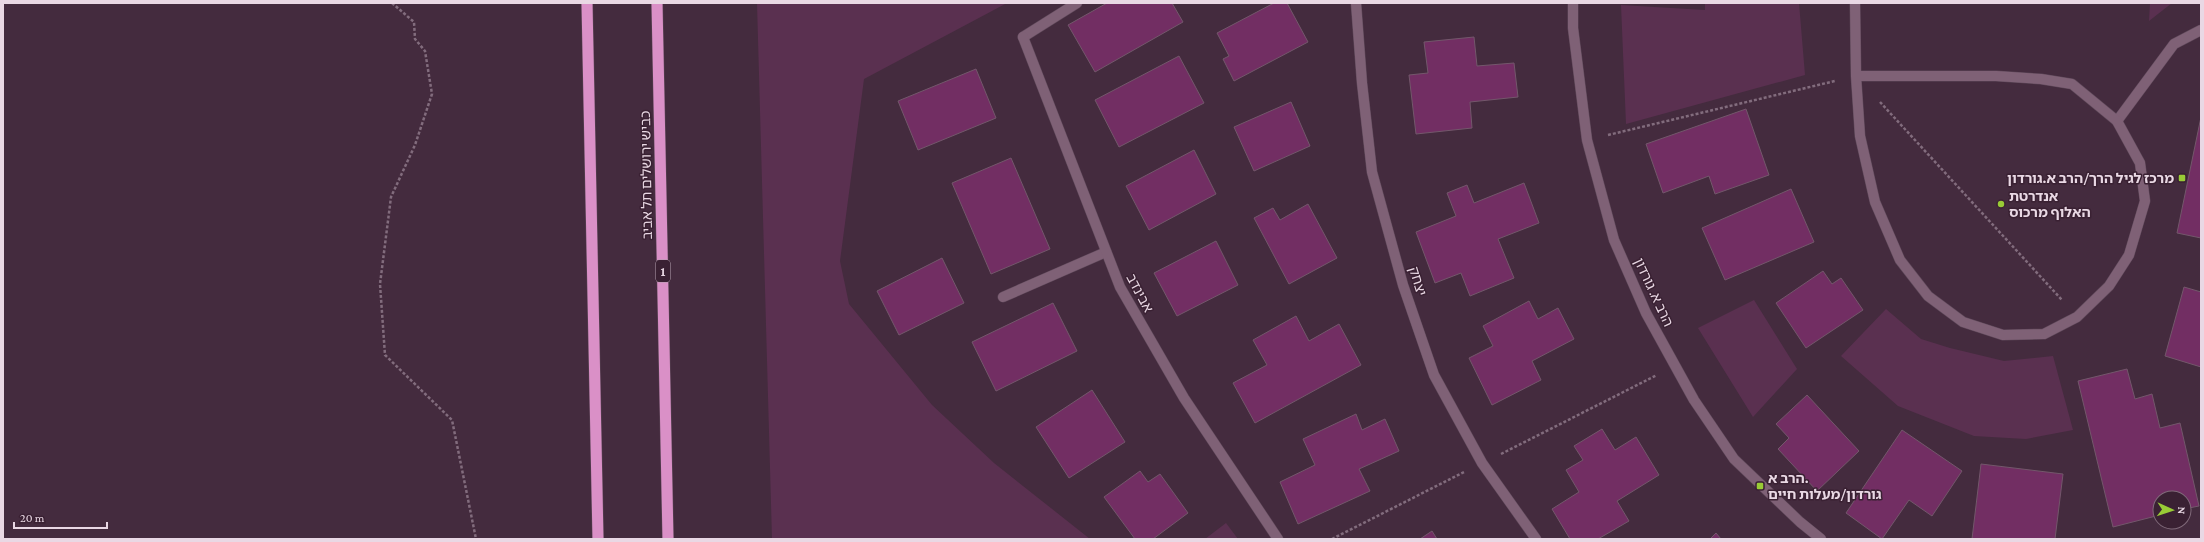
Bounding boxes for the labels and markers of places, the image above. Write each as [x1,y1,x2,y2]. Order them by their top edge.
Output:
place label: מרכז לגיל הרך/הרב א.גורדון [2007,170,2174,186]
marker: מרכז לגיל הרך/הרב א.גורדון [2177,173,2187,183]
place label: אנדרטת האלוף מרכוס [2009,188,2091,220]
marker: אנדרטת האלוף מרכוס [1996,199,2006,209]
place label: הרב א. גורדון/מעלות חיים [1768,470,1882,502]
marker: הרב א. גורדון/מעלות חיים [1755,481,1765,491]

